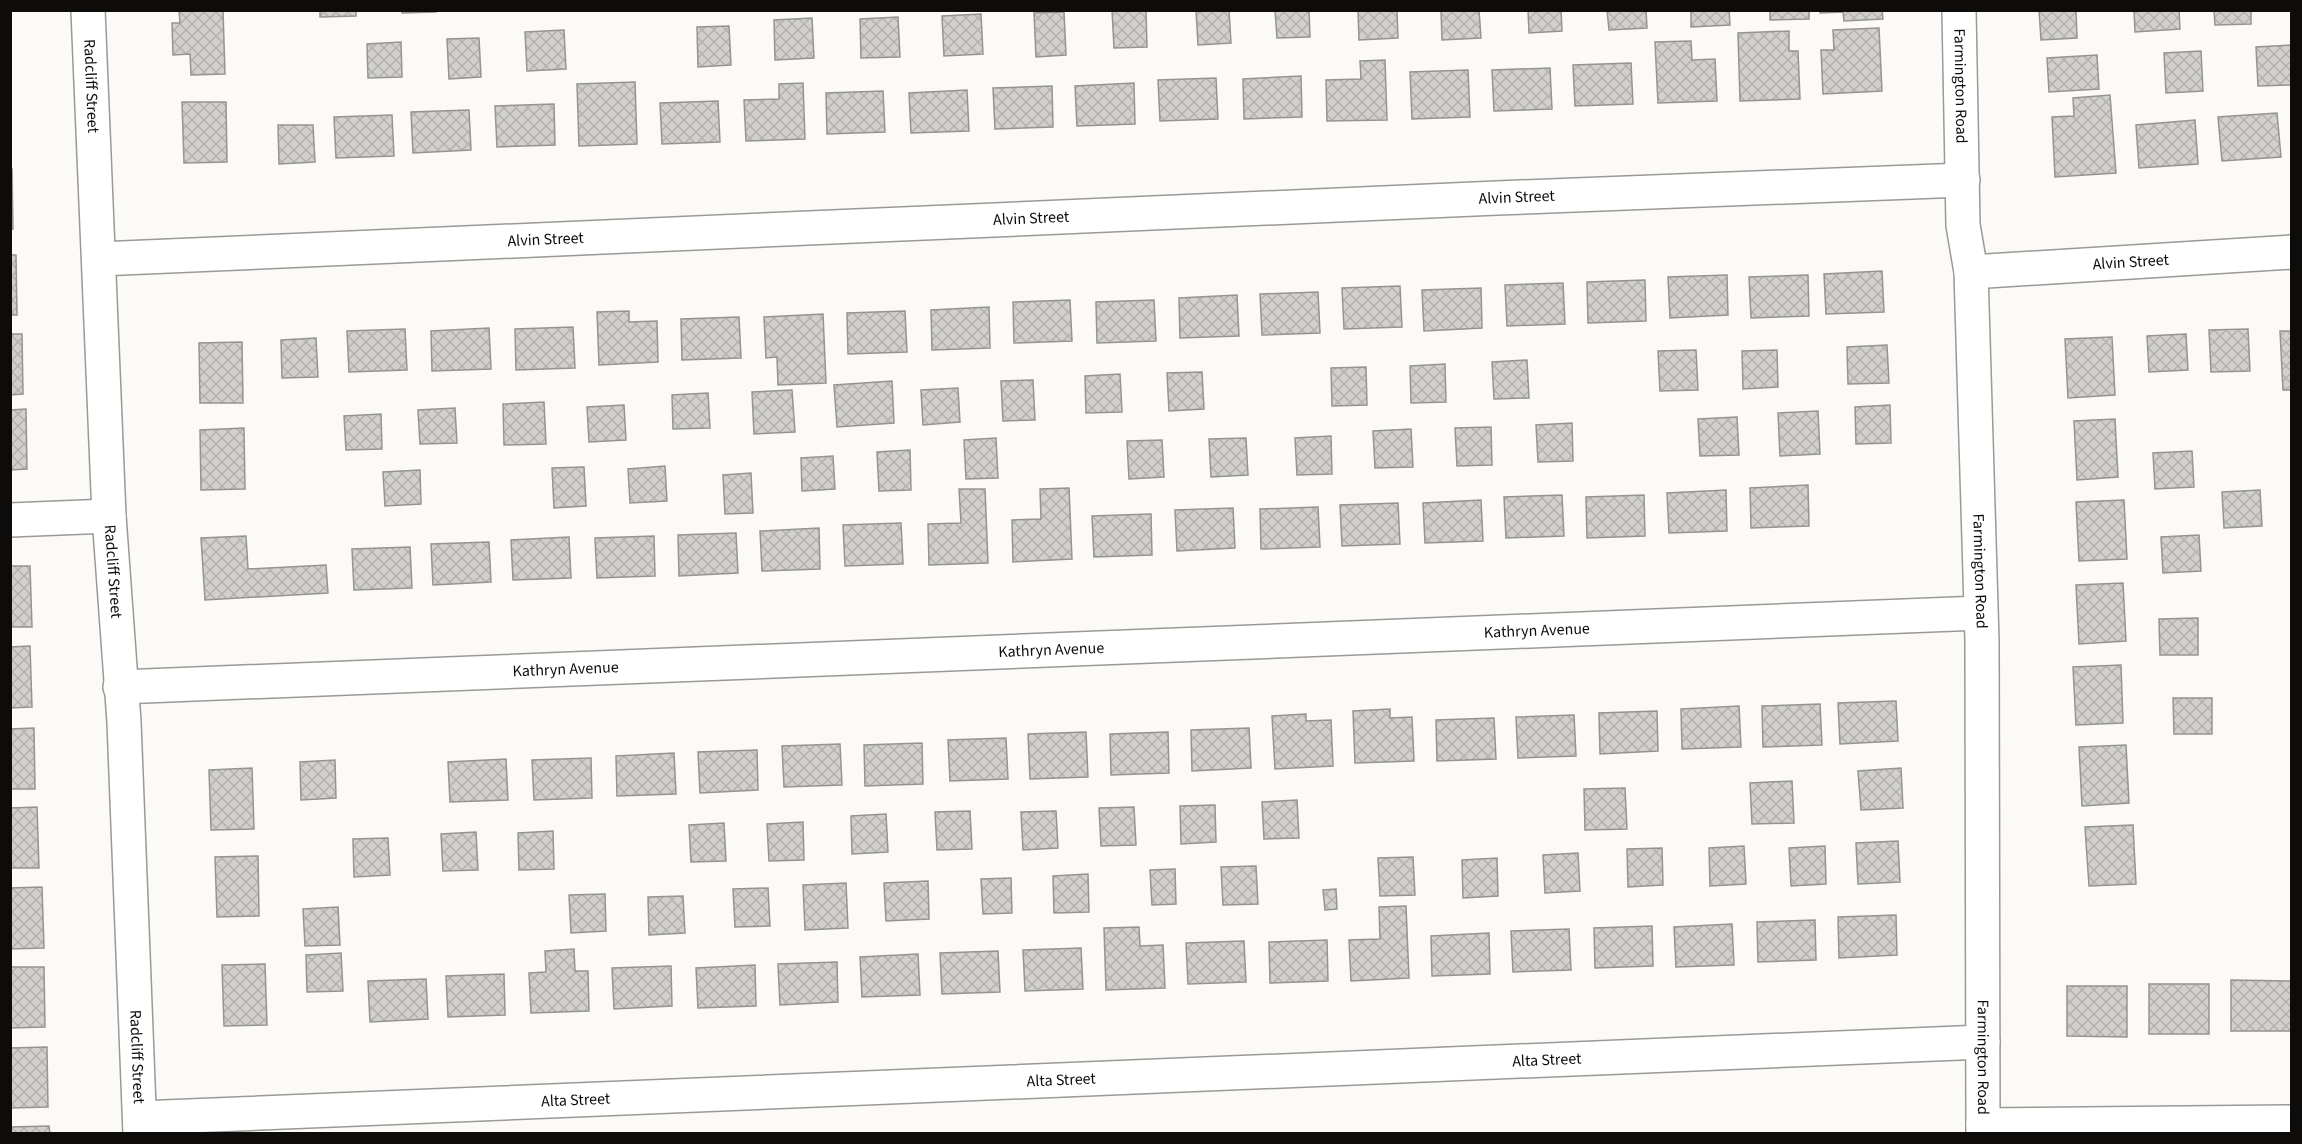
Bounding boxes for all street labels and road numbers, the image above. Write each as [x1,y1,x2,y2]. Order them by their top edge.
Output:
street label: Farmington Road [1948,28,1972,144]
street label: Radcliff Street [78,39,104,134]
street label: Alvin Street [1478,185,1556,210]
street label: Alvin Street [993,206,1070,231]
street label: Alvin Street [507,227,585,252]
street label: Alvin Street [2092,249,2170,275]
street label: Farmington Road [1967,513,1993,629]
street label: Radcliff Street [99,524,127,620]
street label: Kathryn Avenue [1483,618,1590,644]
street label: Kathryn Avenue [998,637,1105,663]
street label: Kathryn Avenue [512,656,619,682]
street label: Farmington Road [1972,999,1994,1115]
street label: Radcliff Street [124,1009,150,1105]
street label: Alta Street [1512,1048,1582,1072]
street label: Alta Street [1026,1068,1097,1092]
street label: Alta Street [541,1088,611,1112]

